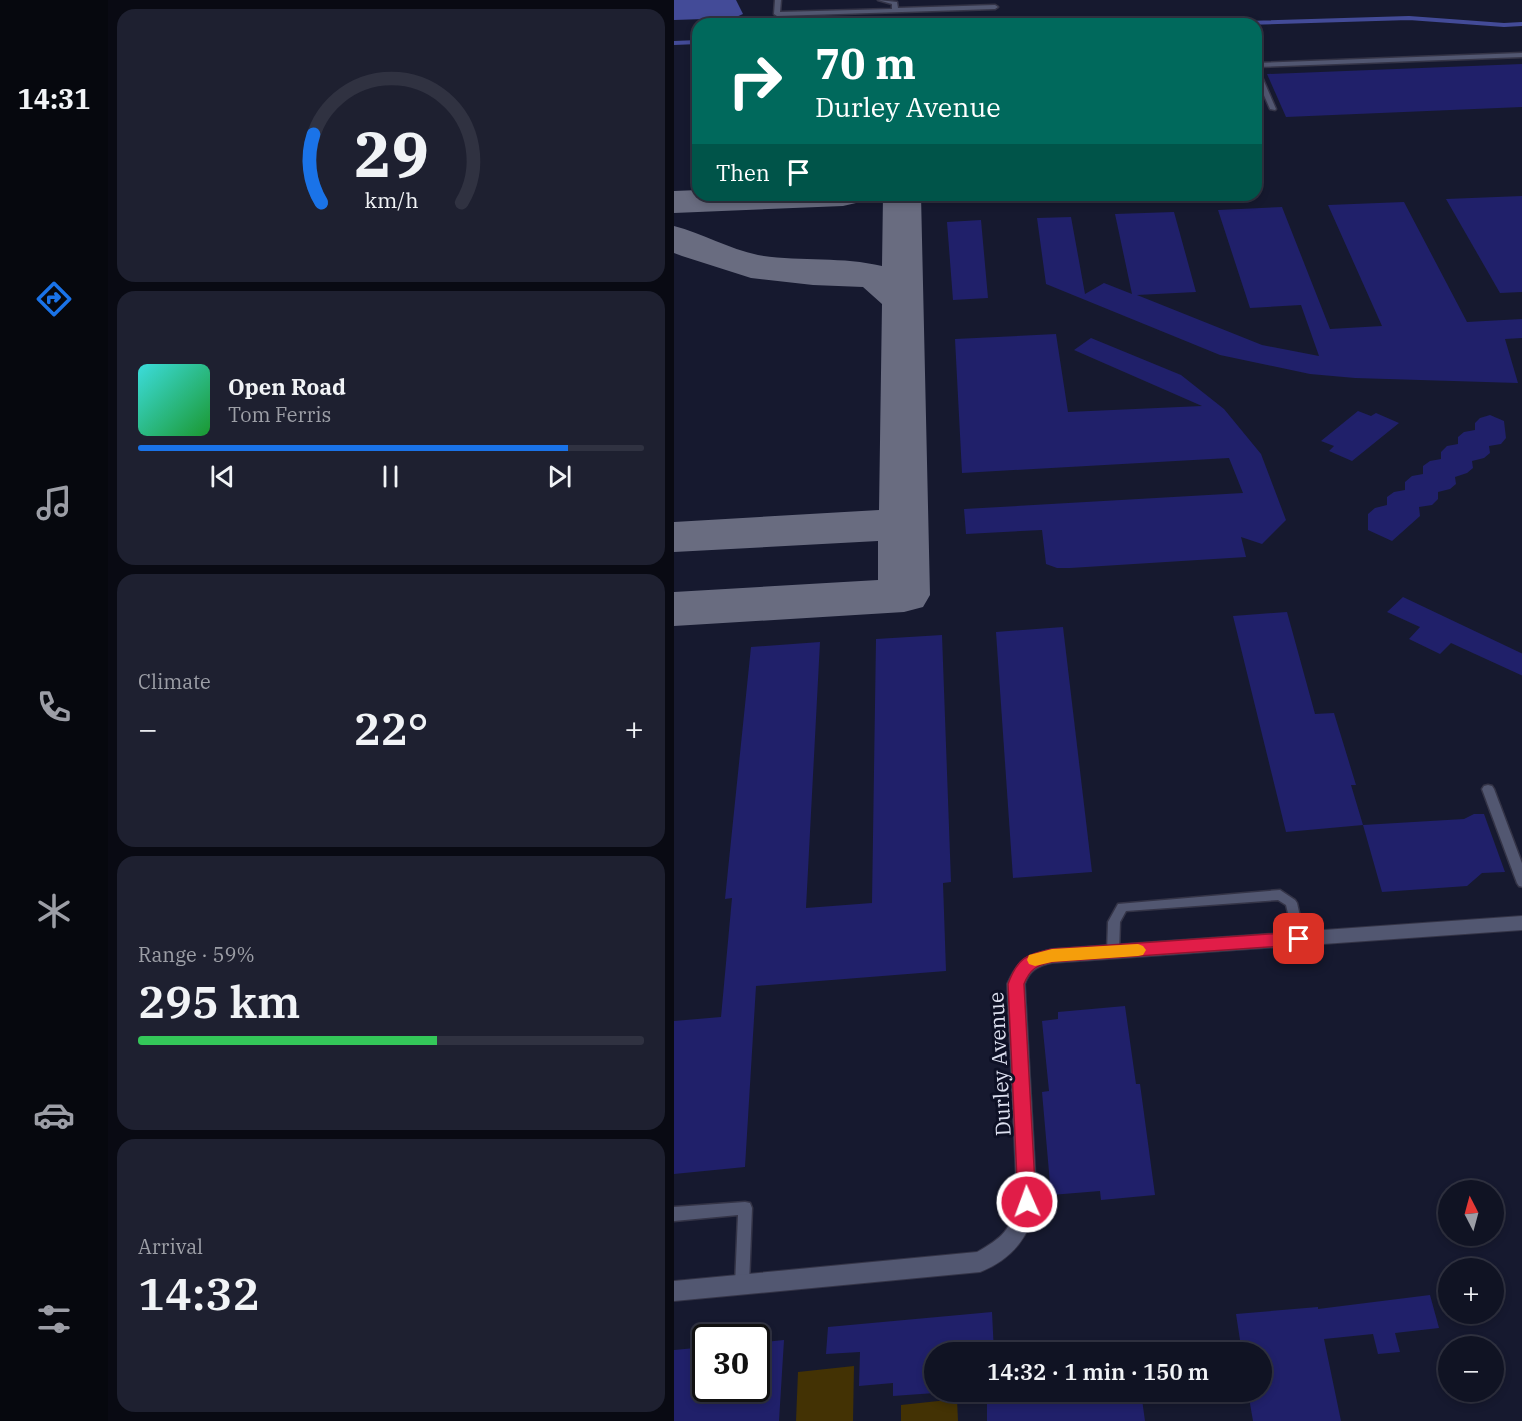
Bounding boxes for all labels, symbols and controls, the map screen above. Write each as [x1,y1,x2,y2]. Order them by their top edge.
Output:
text: 70 m [815,36,916,91]
icon: right [716,42,794,120]
text: 14:31 [18,81,90,116]
text: Durley Avenue [815,89,1001,124]
text: 29 [354,113,428,194]
icon: arrive [782,156,815,189]
text: Then [716,158,770,187]
text: km/h [364,186,418,214]
icon: directions [33,278,75,320]
text: Open Road [228,372,346,401]
text: Tom Ferris [228,401,331,428]
icon: previous [206,460,239,493]
icon: pause [374,460,407,493]
icon: next [543,460,576,493]
icon: music [33,482,75,524]
text: Climate [138,668,211,695]
icon: phone [33,686,75,728]
text: 22° [353,699,429,757]
text: − [138,707,158,750]
text: + [624,707,644,750]
icon: climate [33,890,75,932]
pin [1273,913,1324,964]
icon: arrive [1282,922,1315,955]
text: Range · 59% [138,941,255,968]
text: 295 km [138,972,300,1030]
street label: Durley Avenue [981,991,1017,1137]
icon: car [33,1094,75,1136]
position arrow [995,1170,1059,1234]
north arrow [1438,1180,1504,1246]
map controls [1438,1180,1504,1402]
text: Arrival [138,1233,203,1260]
button: + [1438,1258,1504,1324]
text: 14:32 [138,1264,259,1322]
icon: filters [33,1298,75,1340]
speed limit sign: 30 [692,1324,770,1402]
button: − [1438,1336,1504,1402]
text: 14:32 · 1 min · 150 m [987,1357,1209,1386]

